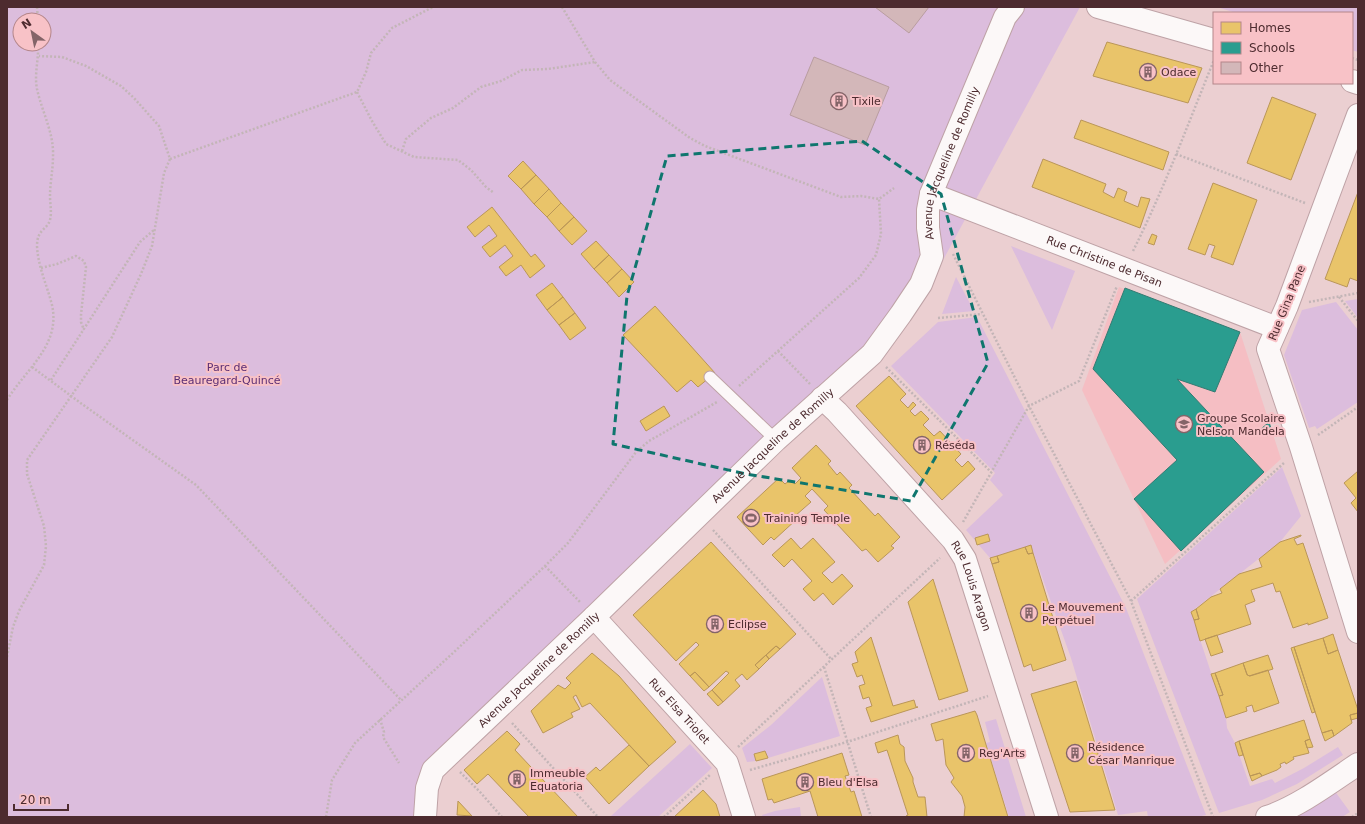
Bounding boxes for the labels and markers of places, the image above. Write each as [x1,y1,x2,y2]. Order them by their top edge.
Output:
building icon: Odace [1138,62,1158,82]
place label: Odace [1161,66,1196,79]
building icon: Tixile [829,91,849,111]
place label: Tixile [851,95,881,108]
place label: Groupe Scolaire Nelson Mandela [1197,412,1285,438]
school or university icon: Groupe Scolaire Nelson Mandela [1174,414,1194,434]
building icon: Réséda [912,435,932,455]
place label: Réséda [935,439,975,452]
sports icon: Training Temple [741,508,761,528]
place label: Training Temple [763,512,850,525]
place label: Le Mouvement Perpétuel [1042,601,1124,627]
building icon: Le Mouvement Perpétuel [1019,603,1039,623]
building icon: Eclipse [705,614,725,634]
place label: Eclipse [728,618,767,631]
place label: Résidence César Manrique [1088,741,1175,767]
building icon: Reg'Arts [956,743,976,763]
building icon: Résidence César Manrique [1065,743,1085,763]
place label: Reg'Arts [979,747,1025,760]
place label: Immeuble Equatoria [530,767,585,793]
building icon: Immeuble Equatoria [507,769,527,789]
building icon: Bleu d'Elsa [795,772,815,792]
place label: Bleu d'Elsa [818,776,878,789]

